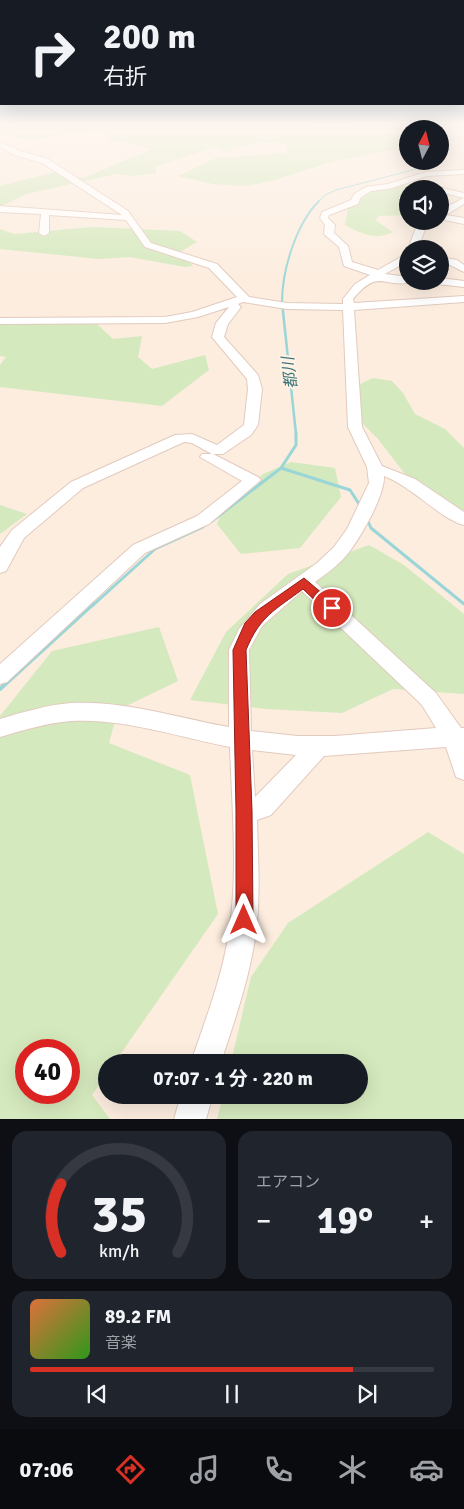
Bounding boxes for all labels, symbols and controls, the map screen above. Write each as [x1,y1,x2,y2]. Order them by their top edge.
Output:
text: 200 m [103,15,196,58]
icon: right [20,20,85,85]
text: 右折 [103,63,147,90]
north arrow [399,120,449,170]
map controls [399,120,449,290]
button: sound [399,180,449,230]
button: layers [399,240,449,290]
water label: 都川 [278,354,302,390]
pin [311,587,353,629]
icon: arrive [318,594,346,622]
position arrow [217,893,269,945]
speed limit sign: 40 [15,1039,80,1104]
text: 07:07 · 1 分 · 220 m [153,1067,313,1091]
text: エアコン [256,1172,320,1192]
text: 35 [91,1182,147,1246]
text: 19° [317,1197,373,1244]
text: − [256,1204,271,1238]
text: + [419,1204,434,1238]
text: km/h [99,1240,139,1262]
text: 89.2 FM [105,1305,171,1329]
text: 音楽 [105,1333,137,1353]
icon: previous [83,1380,111,1408]
icon: pause [218,1380,246,1408]
icon: next [353,1380,381,1408]
icon: directions [113,1452,148,1487]
icon: music [187,1452,222,1487]
icon: phone [261,1452,296,1487]
icon: climate [335,1452,370,1487]
icon: car [409,1452,444,1487]
text: 07:06 [20,1456,74,1483]

